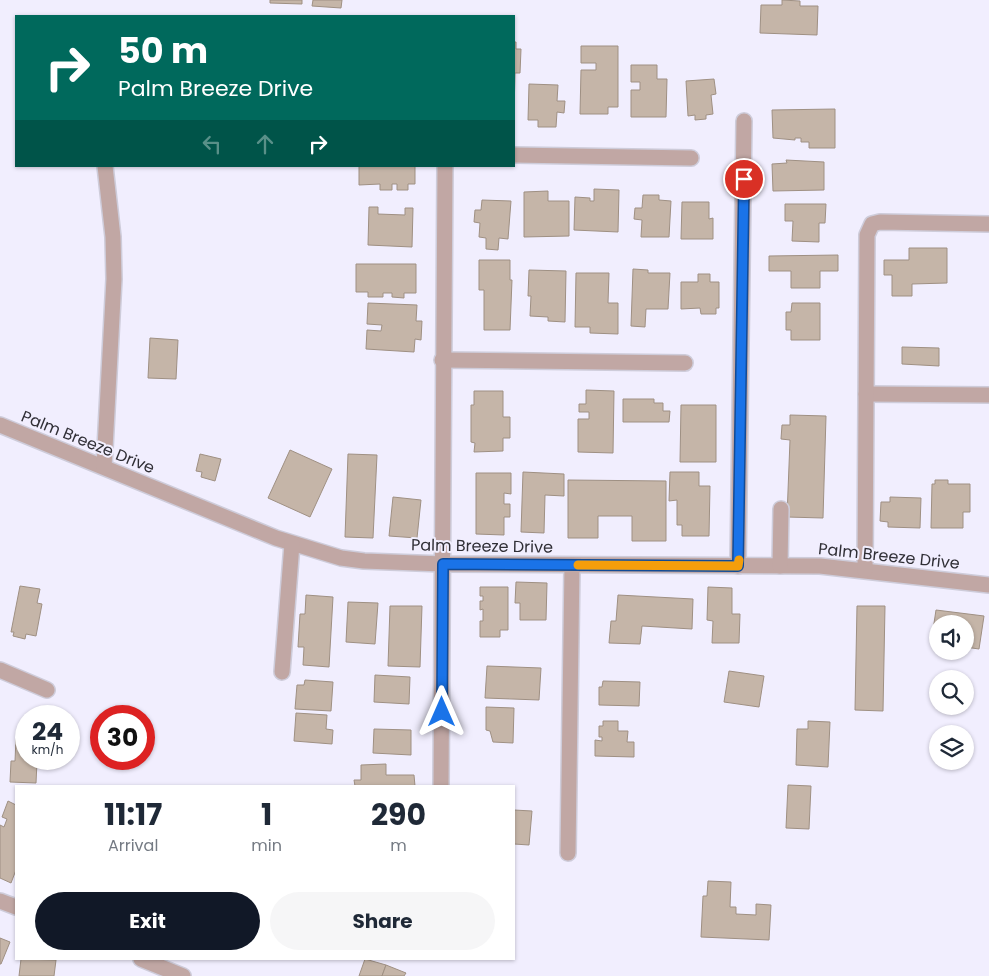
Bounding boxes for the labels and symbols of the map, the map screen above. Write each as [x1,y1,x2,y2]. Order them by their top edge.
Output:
pin [723,158,765,200]
street label: Palm Breeze Drive [18,405,158,479]
street label: Palm Breeze Drive [411,533,553,559]
street label: Palm Breeze Drive [817,537,961,575]
position arrow [415,685,467,737]
speed limit sign: 30 [90,705,155,770]

